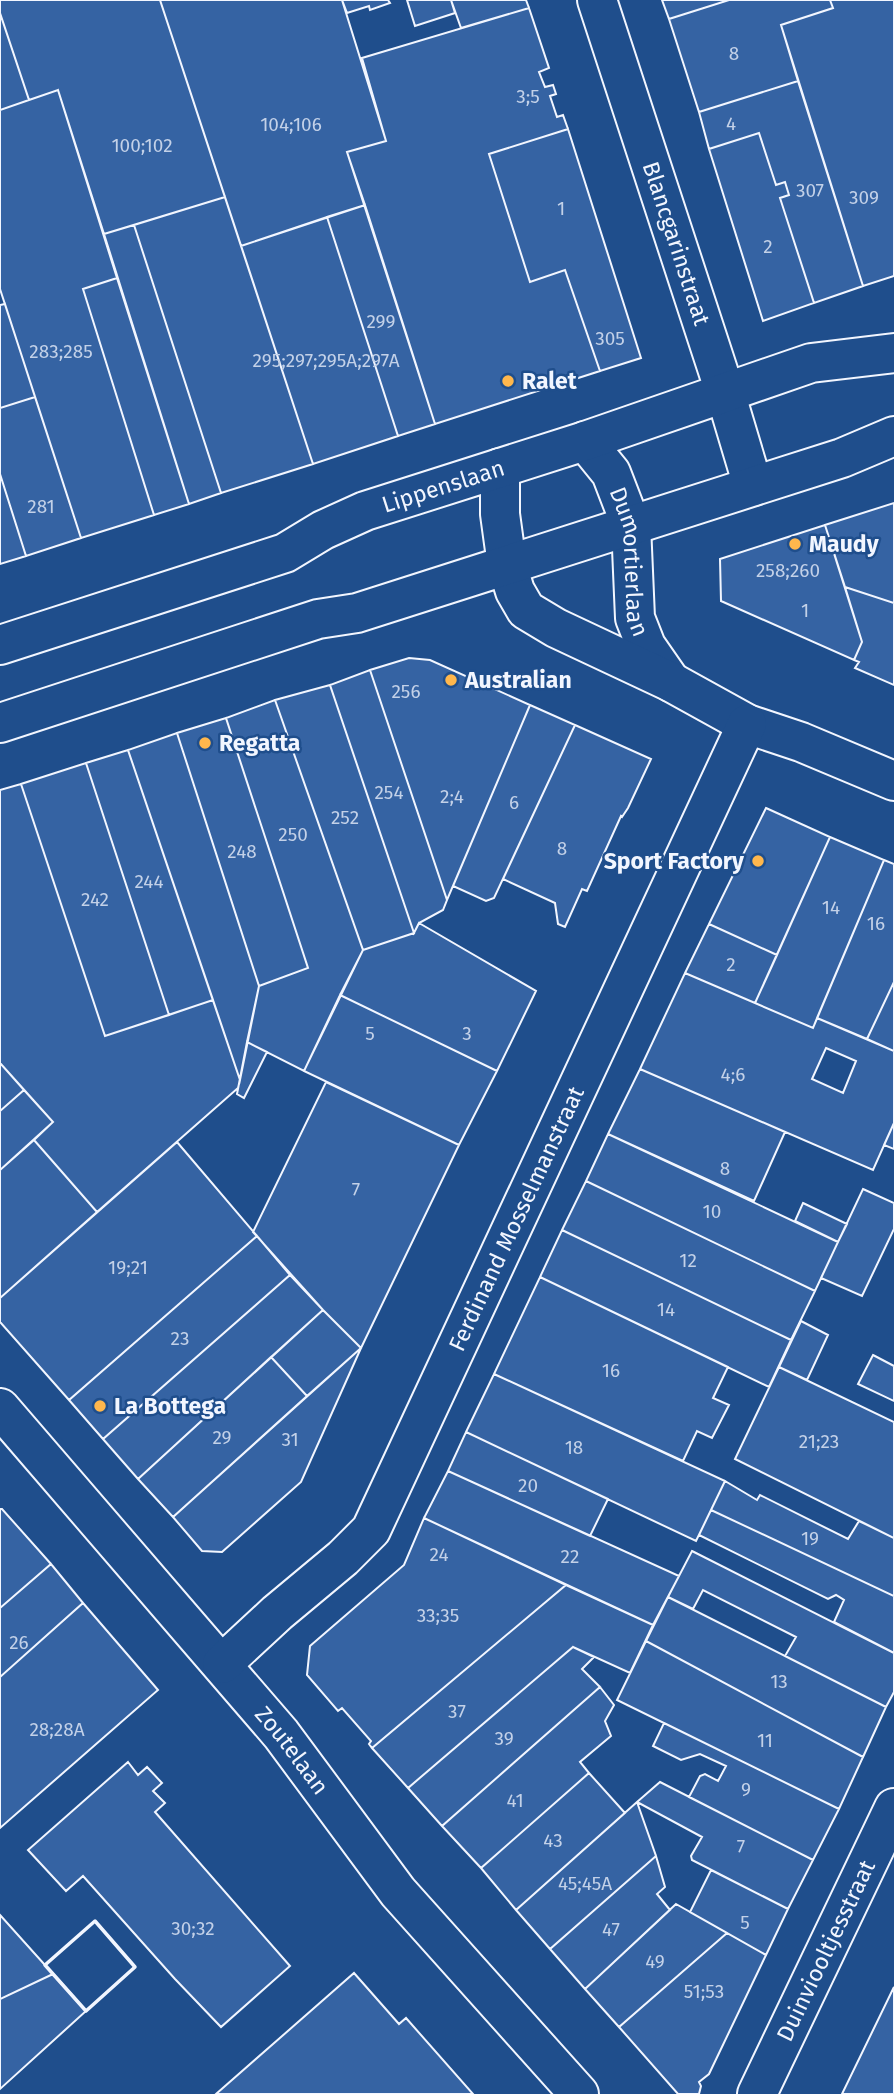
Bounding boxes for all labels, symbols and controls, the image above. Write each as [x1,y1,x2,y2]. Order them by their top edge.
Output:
house number: 8 [729,42,739,65]
house number: 3;5 [516,85,540,108]
house number: 4 [726,112,736,135]
house number: 104;106 [260,113,322,136]
house number: 100;102 [111,134,173,157]
street label: Blancgarinstraat [637,158,716,329]
house number: 307 [796,179,824,202]
house number: 309 [849,186,879,209]
house number: 1 [557,197,565,220]
house number: 2 [763,235,773,258]
house number: 299 [366,310,396,333]
house number: 305 [595,327,625,350]
house number: 283;285 [29,340,93,363]
house number: 295;297;295A;297A [252,349,400,372]
place label: Ralet [522,367,578,395]
marker: Ralet [500,373,516,389]
street label: Lippenslaan [378,454,508,519]
street label: Dumortierlaan [604,483,655,641]
house number: 281 [27,495,55,518]
place label: Maudy [809,530,880,558]
marker: Maudy [787,536,803,552]
house number: 258;260 [756,559,820,582]
house number: 1 [801,599,809,622]
place label: Australian [464,666,572,694]
marker: Australian [443,672,459,688]
house number: 256 [391,680,421,703]
place label: Regatta [219,729,300,757]
marker: Regatta [197,735,213,751]
house number: 254 [374,781,404,804]
house number: 2;4 [440,785,464,808]
house number: 6 [509,791,519,814]
house number: 252 [331,806,359,829]
house number: 250 [278,823,308,846]
house number: 8 [557,837,567,860]
house number: 248 [227,840,257,863]
place label: Sport Factory [604,847,745,875]
marker: Sport Factory [750,853,766,869]
house number: 244 [134,870,164,893]
house number: 242 [81,888,109,911]
house number: 14 [822,896,840,919]
house number: 16 [867,912,885,935]
house number: 2 [726,953,736,976]
house number: 5 [365,1022,375,1045]
house number: 3 [462,1022,472,1045]
house number: 4;6 [721,1063,745,1086]
street label: Ferdinand Mosselmanstraat [442,1081,590,1356]
house number: 8 [720,1157,730,1180]
house number: 7 [352,1178,360,1201]
house number: 10 [703,1200,721,1223]
house number: 12 [679,1249,697,1272]
house number: 19;21 [108,1256,148,1279]
house number: 14 [657,1298,675,1321]
house number: 23 [171,1327,189,1350]
house number: 16 [602,1359,620,1382]
place label: La Bottega [114,1392,226,1420]
marker: La Bottega [92,1398,108,1414]
house number: 29 [212,1426,232,1449]
house number: 31 [281,1428,299,1451]
house number: 21;23 [799,1430,839,1453]
house number: 18 [565,1436,583,1459]
house number: 20 [518,1474,538,1497]
house number: 19 [801,1527,819,1550]
house number: 24 [429,1543,449,1566]
house number: 22 [561,1545,579,1568]
house number: 33;35 [417,1604,459,1627]
house number: 26 [9,1631,29,1654]
house number: 13 [770,1670,788,1693]
street label: Zoutelaan [249,1700,335,1800]
house number: 37 [448,1700,466,1723]
house number: 28;28A [29,1718,85,1741]
house number: 39 [494,1727,514,1750]
house number: 11 [757,1729,773,1752]
house number: 9 [741,1778,751,1801]
house number: 41 [506,1789,524,1812]
house number: 43 [543,1829,563,1852]
house number: 7 [737,1835,745,1858]
street label: Duinviooltjesstraat [770,1855,881,2046]
house number: 45;45A [558,1872,612,1895]
house number: 5 [740,1911,750,1934]
house number: 30;32 [171,1917,215,1940]
house number: 47 [602,1918,620,1941]
house number: 49 [645,1950,665,1973]
house number: 51;53 [684,1980,724,2003]

